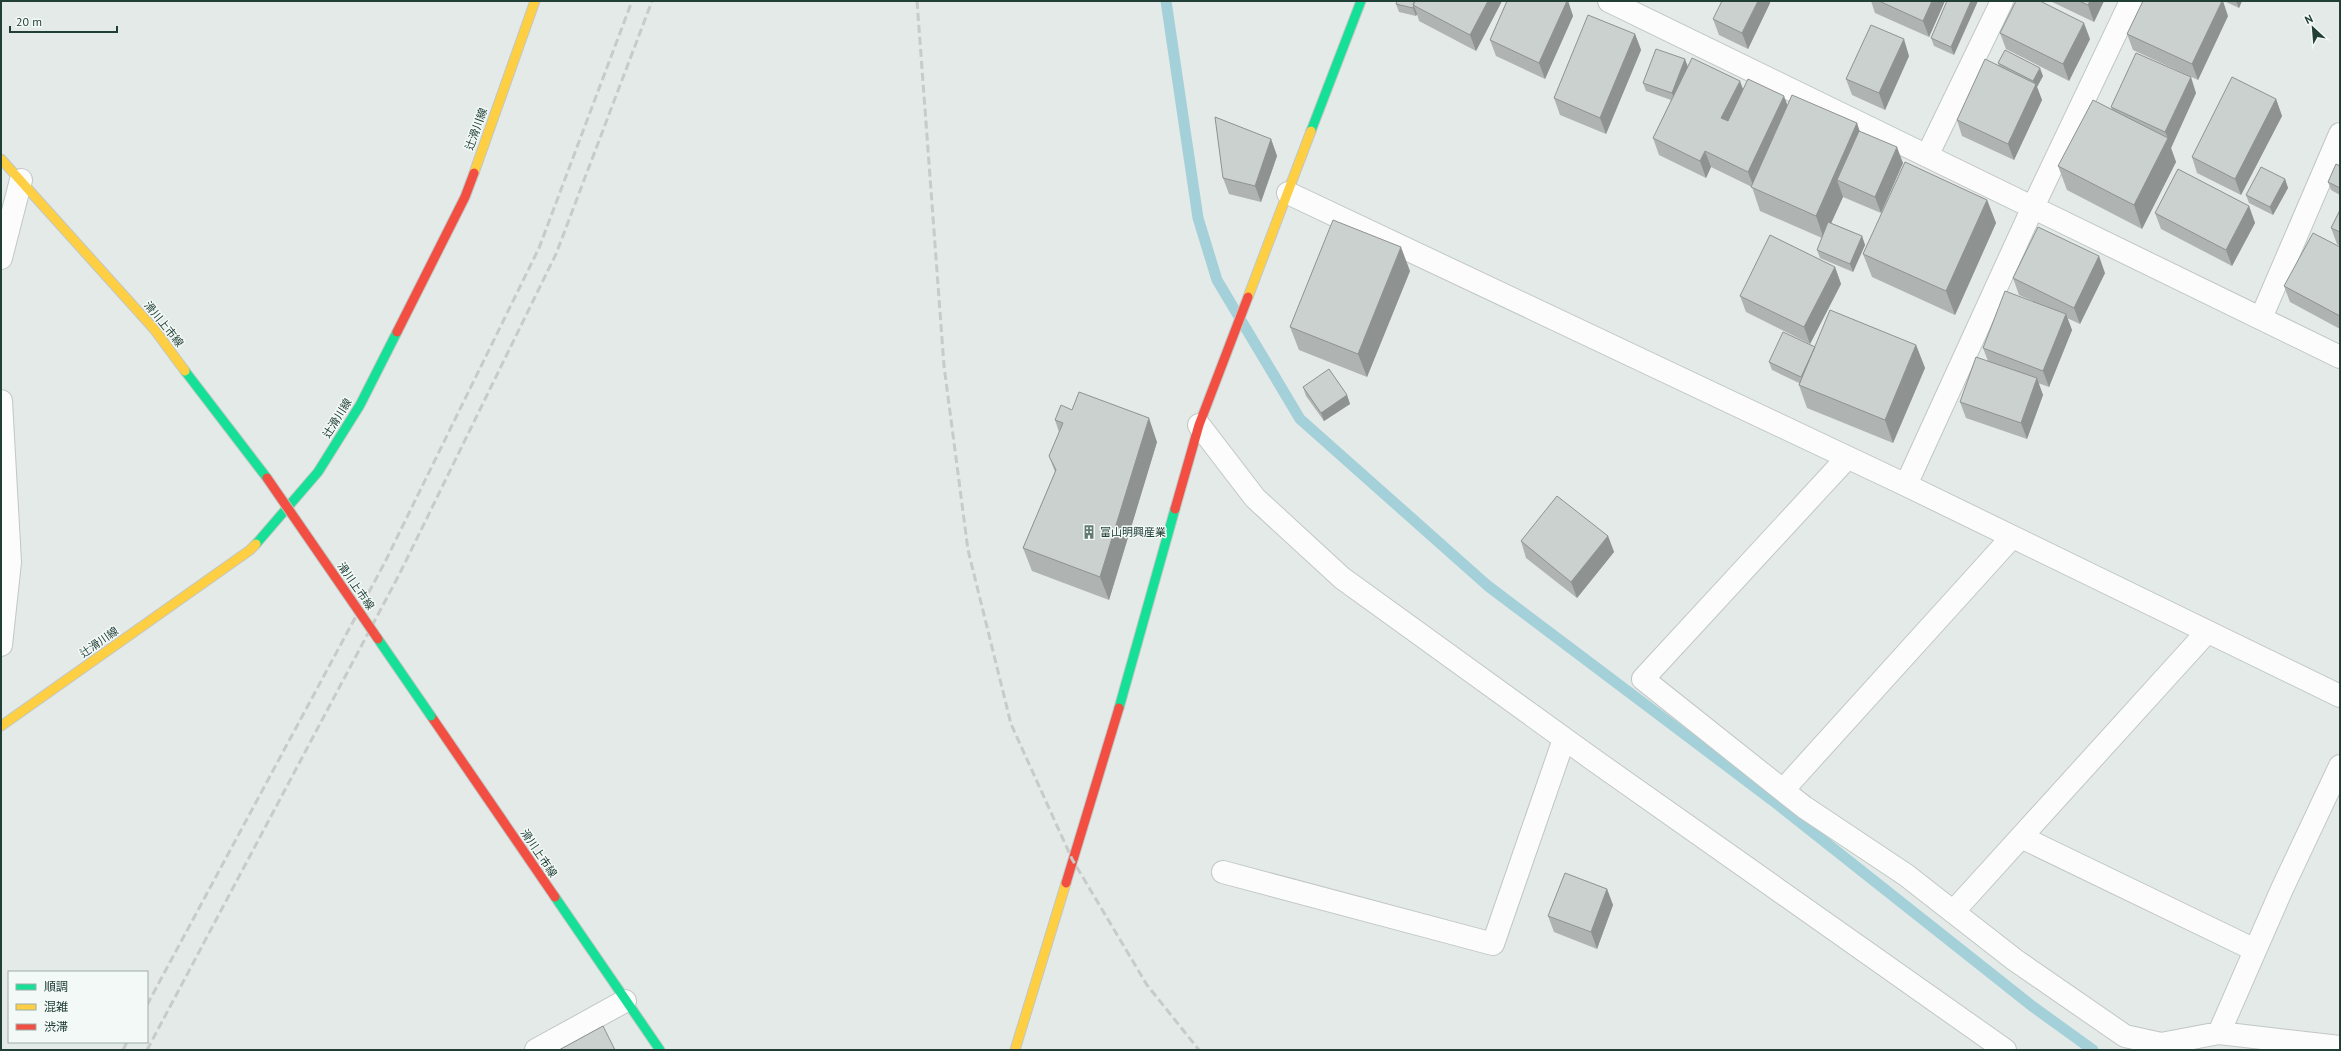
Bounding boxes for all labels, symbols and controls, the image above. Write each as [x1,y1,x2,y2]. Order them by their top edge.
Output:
scale bar [10,8,117,34]
north arrow [2293,8,2333,48]
text: N [2302,11,2315,27]
text: 20 m [16,14,42,29]
street label: 辻滑川線 [462,106,490,152]
street label: 滑川上市線 [141,298,187,350]
street label: 辻滑川線 [319,396,355,440]
building icon: 富山明興産業 [1081,524,1097,540]
place label: 富山明興産業 [1100,525,1166,539]
street label: 滑川上市線 [334,559,378,613]
street label: 辻滑川線 [77,624,121,660]
street label: 滑川上市線 [518,826,560,880]
legend [8,971,148,1043]
text: 順調 [44,979,68,994]
text: 混雑 [44,999,68,1014]
text: 渋滞 [44,1019,68,1034]

